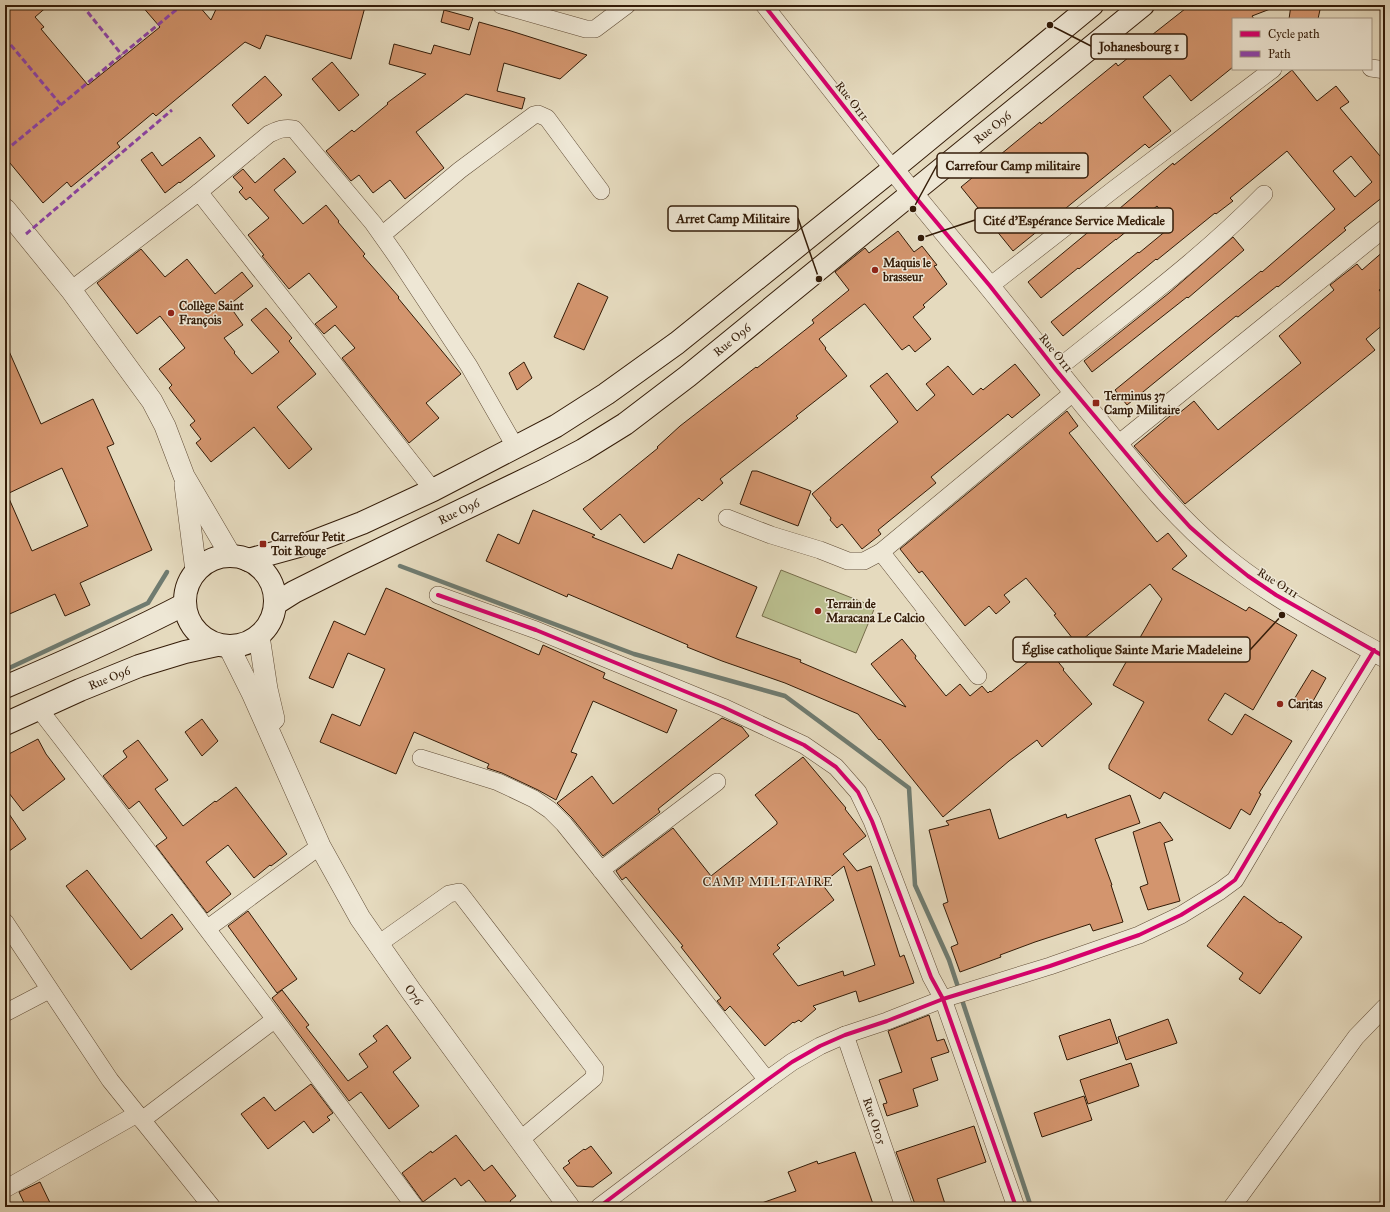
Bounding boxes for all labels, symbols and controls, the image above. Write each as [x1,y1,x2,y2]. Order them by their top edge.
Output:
legend [1232,18,1372,70]
text: Cycle path [1268,27,1320,41]
callout: Johanesbourg 1 [1091,34,1187,59]
text: Johanesbourg 1 [1097,39,1179,55]
text: Path [1268,47,1291,61]
street label: Rue O111 [832,79,872,124]
street label: Rue O96 [971,108,1015,147]
callout: Carrefour Camp militaire [937,153,1088,178]
text: Carrefour Camp militaire [946,158,1081,174]
callout: Arret Camp Militaire [668,206,798,231]
callout: Cité d'Espérance Service Medicale [975,208,1173,233]
text: Arret Camp Militaire [675,211,790,227]
text: Cité d'Espérance Service Medicale [983,213,1166,229]
place label: Maquis le brasseur [882,256,931,284]
marker: Maquis le brasseur [870,265,880,275]
place label: Collège Saint François [179,299,245,328]
marker: Collège Saint François [166,308,176,318]
street label: Rue O96 [711,320,754,359]
street label: Rue O111 [1036,331,1076,375]
place label: Terminus 37 Camp Militaire [1103,389,1180,418]
marker: Terminus 37 Camp Militaire [1091,398,1101,408]
street label: Rue O96 [436,495,483,527]
place label: Carrefour Petit Toit Rouge [270,530,346,559]
marker: Carrefour Petit Toit Rouge [258,539,268,549]
street label: Rue O111 [1255,565,1301,601]
place label: Terrain de Maracana Le Calcio [825,597,925,625]
marker: Terrain de Maracana Le Calcio [813,606,823,616]
callout: Église catholique Sainte Marie Madeleine [1013,637,1250,662]
text: Église catholique Sainte Marie Madeleine [1022,641,1243,658]
street label: Rue O96 [86,663,133,693]
place label: Caritas [1288,697,1323,711]
marker: Caritas [1275,699,1285,709]
district label: CAMP MILITAIRE [703,874,833,890]
street label: O76 [402,982,426,1008]
street label: Rue O105 [860,1096,889,1147]

